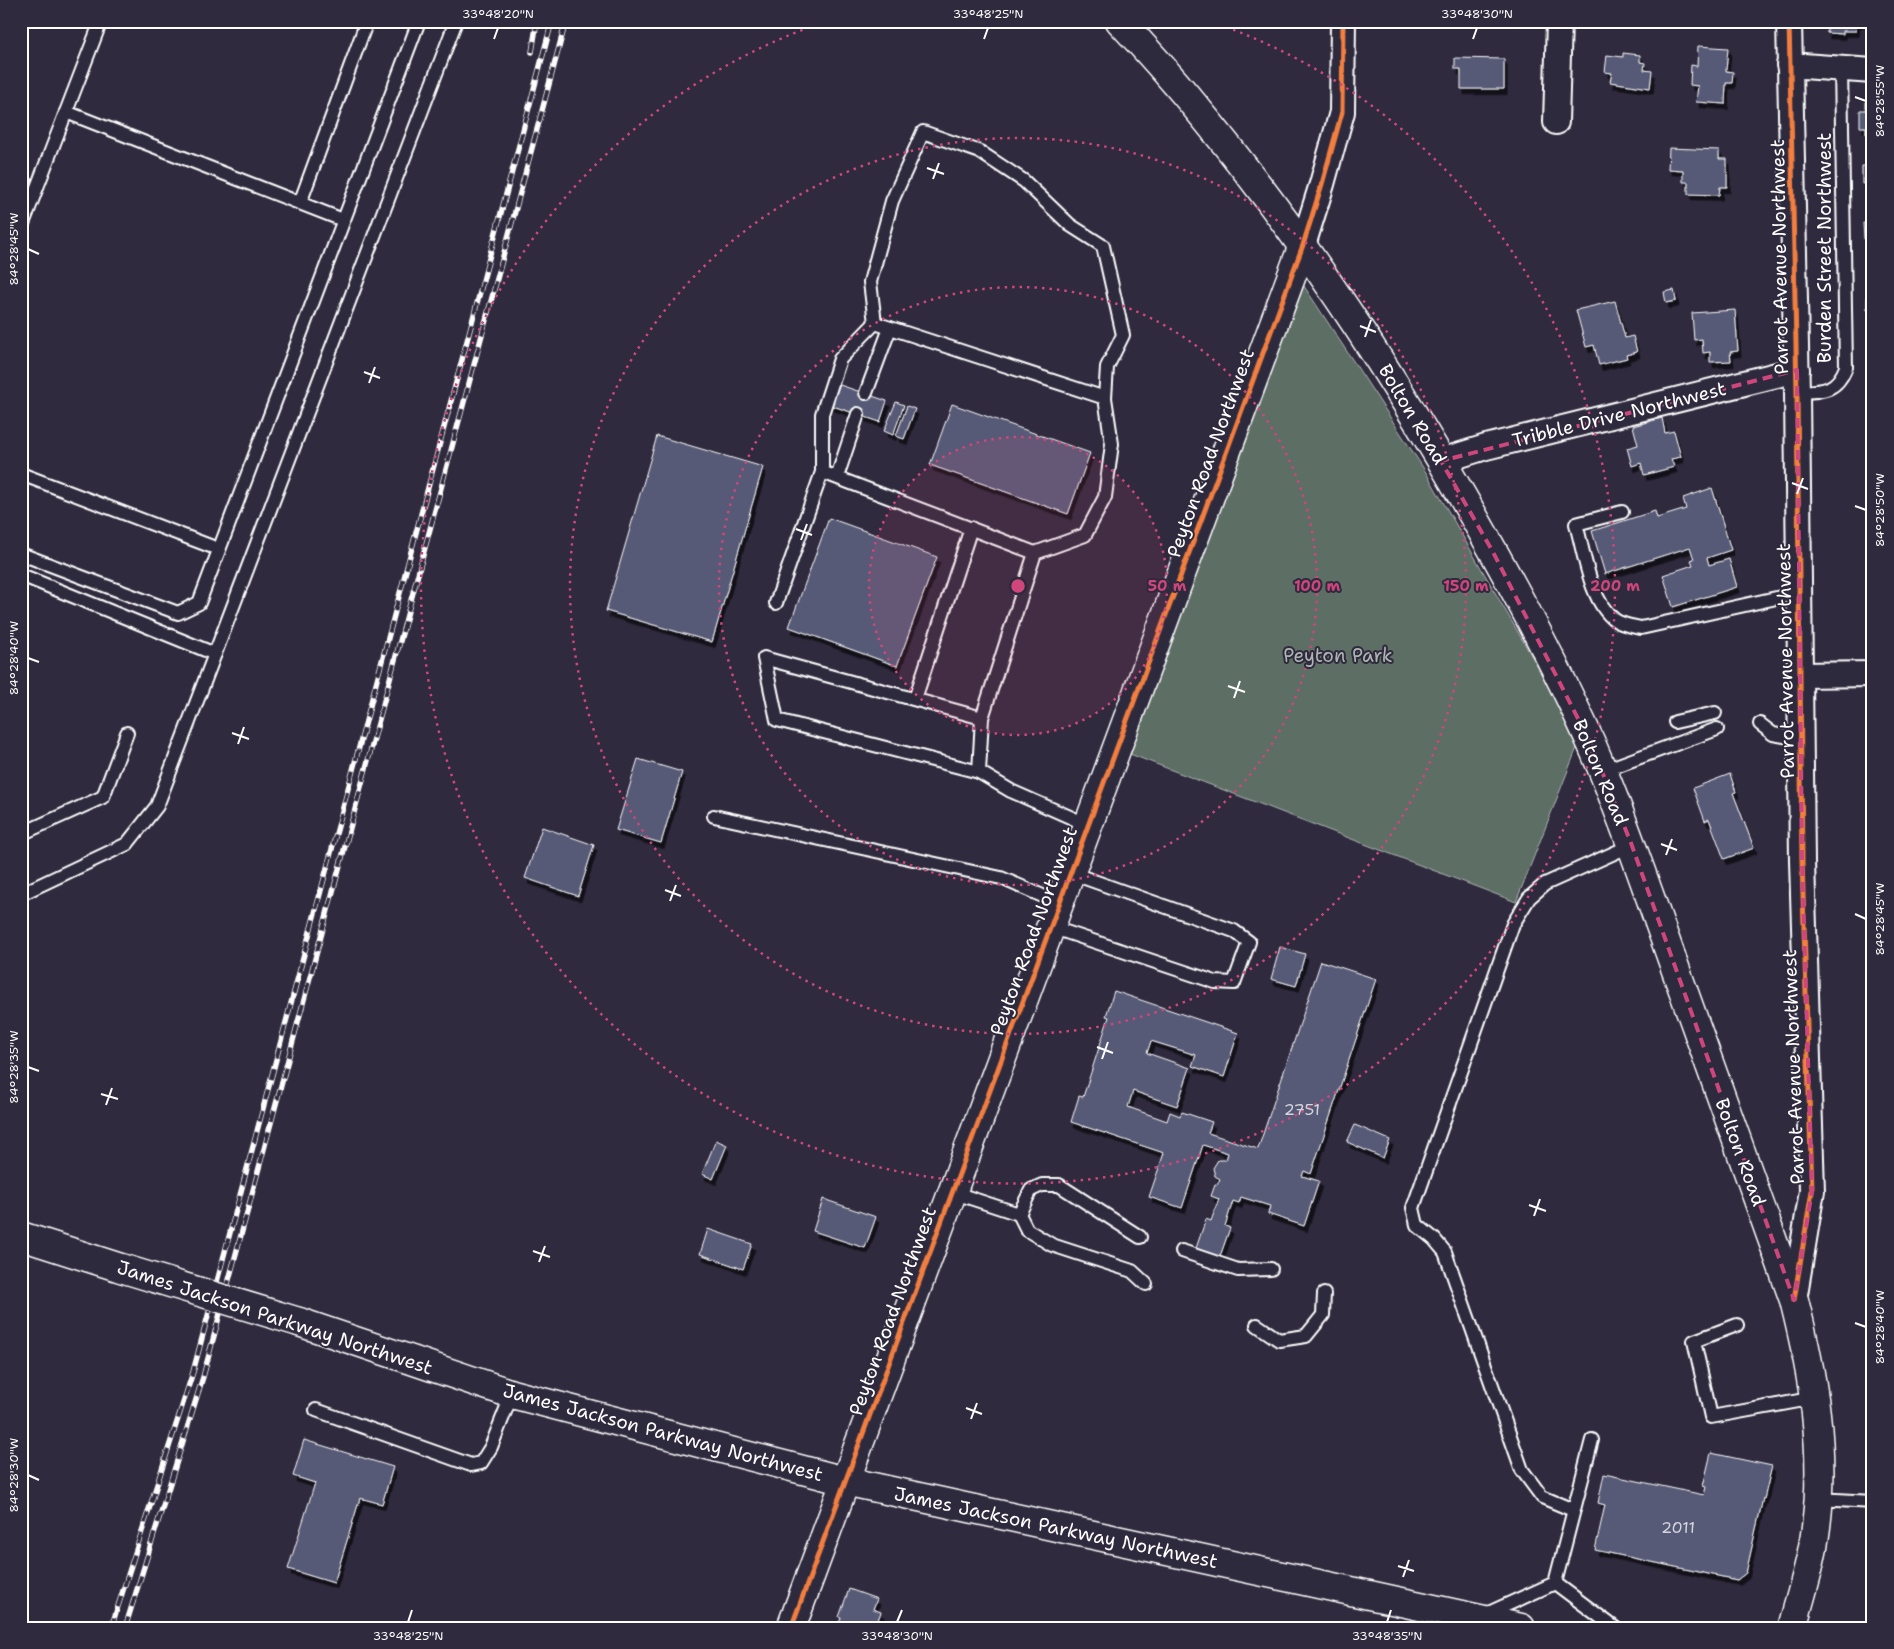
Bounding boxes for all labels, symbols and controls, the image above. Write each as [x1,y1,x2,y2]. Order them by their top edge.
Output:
text: 33°48'20"N [462,6,534,22]
text: 33°48'25"N [953,6,1023,22]
text: 33°48'30"N [1441,6,1513,22]
text: 84°28'55"W [1872,65,1888,137]
street label: Burden Street Northwest [1812,133,1837,363]
street label: Parrot Avenue Northwest [1765,139,1794,375]
text: 84°28'45"W [6,212,22,286]
street label: Peyton Road Northwest [1161,345,1260,561]
street label: Bolton Road [1373,359,1452,469]
street label: Tribble Drive Northwest [1510,376,1729,453]
text: 84°28'50"W [1872,473,1888,547]
street label: Parrot Avenue Northwest [1771,543,1800,779]
text: 50 m [1148,576,1187,596]
text: 100 m [1294,576,1340,596]
text: 150 m [1443,576,1489,596]
text: 200 m [1590,576,1640,596]
centre of rings [1009,577,1027,595]
text: 84°28'40"W [6,621,22,695]
park label: Peyton Park [1283,643,1393,668]
street label: Bolton Road [1567,715,1634,829]
street label: Peyton Road Northwest [984,823,1083,1039]
text: 84°28'45"W [1872,882,1888,956]
street label: Parrot Avenue Northwest [1777,949,1810,1185]
text: 84°28'35"W [6,1030,22,1104]
street label: Bolton Road [1709,1095,1772,1210]
house number: 2751 [1284,1099,1320,1120]
street label: Peyton Road Northwest [843,1203,942,1419]
street label: James Jackson Parkway Northwest [114,1255,436,1380]
text: 84°28'40"W [1872,1290,1888,1364]
street label: James Jackson Parkway Northwest [500,1378,826,1487]
text: 84°28'30"W [6,1438,22,1512]
street label: James Jackson Parkway Northwest [892,1481,1220,1574]
house number: 2011 [1661,1517,1695,1538]
text: 33°48'25"N [373,1628,443,1644]
text: 33°48'30"N [861,1628,933,1644]
text: 33°48'35"N [1352,1628,1422,1644]

